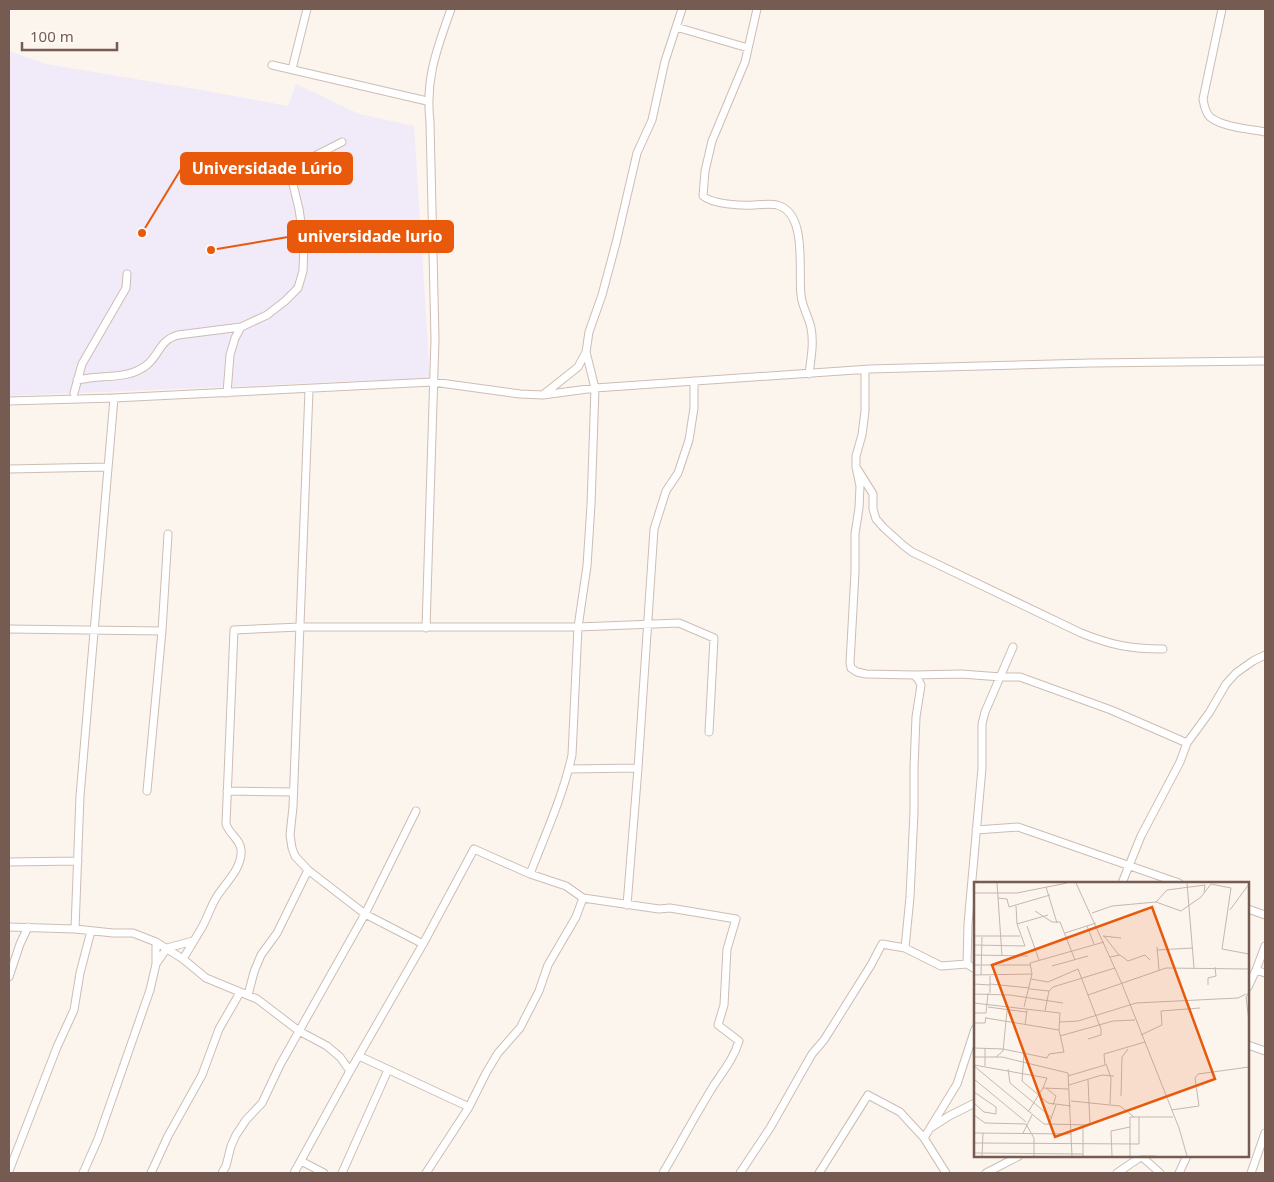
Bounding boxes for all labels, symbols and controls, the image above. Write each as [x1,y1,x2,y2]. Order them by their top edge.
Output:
scale bar [22,20,118,52]
text: 100 m [30,26,74,46]
callout: Universidade Lúrio [181,153,352,184]
text: Universidade Lúrio [192,157,342,179]
callout: universidade lurio [288,221,453,252]
text: universidade lurio [298,225,442,247]
inset map [974,882,1249,1157]

